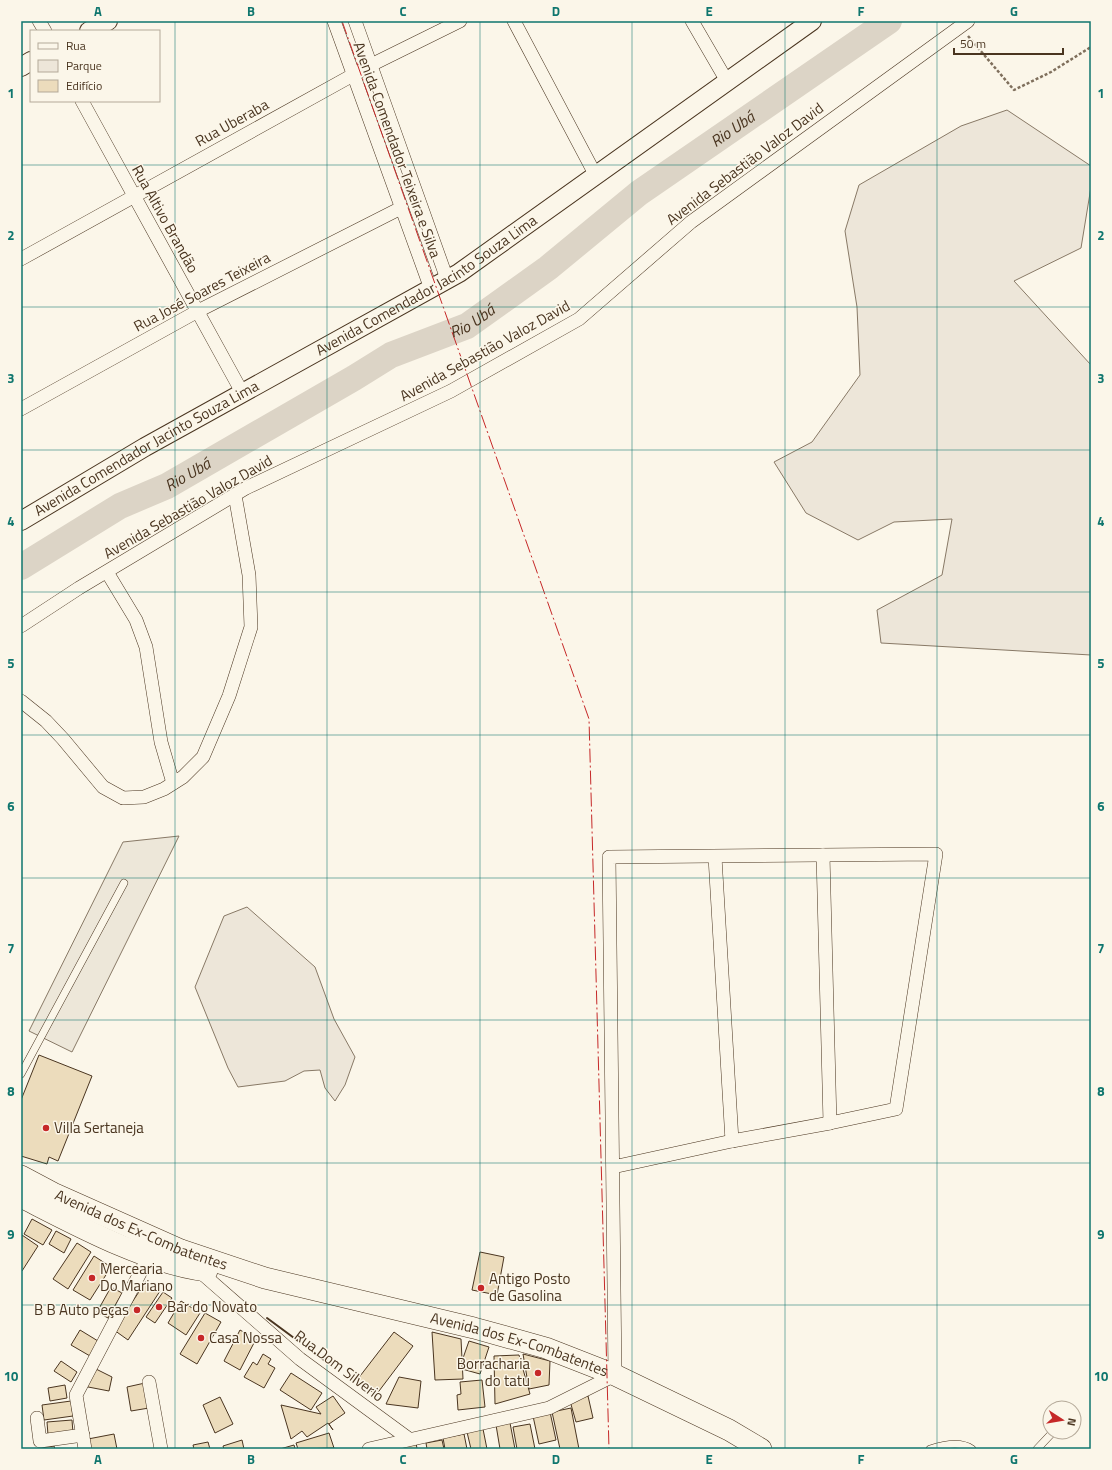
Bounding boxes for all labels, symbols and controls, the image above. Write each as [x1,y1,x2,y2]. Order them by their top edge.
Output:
text: A [94,1,102,21]
text: B [247,1,255,21]
text: C [399,1,407,21]
text: D [552,1,560,21]
text: E [705,1,713,21]
text: F [858,1,865,21]
text: G [1010,1,1018,21]
legend [30,30,160,102]
scale bar [954,30,1063,56]
text: 50 m [960,34,986,53]
text: Rua [66,36,86,55]
street label: Avenida Comendador Teixeira e Silva [348,39,448,262]
text: Parque [66,56,102,75]
text: Edifício [66,76,102,95]
text: 1 [7,83,15,103]
text: 1 [1097,83,1105,103]
street label: Rua Uberaba [191,93,273,152]
street label: Avenida Sebastião Valoz David [661,97,828,230]
water label: Rio Ubá [705,104,761,153]
street label: Rua Altivo Brandão [126,160,205,277]
street label: Avenida Comendador Jacinto Souza Lima [311,209,542,361]
text: 2 [7,225,15,245]
text: 2 [1097,225,1105,245]
street label: Rua José Soares Teixeira [129,245,275,337]
street label: Avenida Sebastião Valoz David [395,294,574,407]
water label: Rio Ubá [446,297,501,344]
text: 3 [7,368,15,388]
text: 3 [1097,368,1105,388]
street label: Avenida Comendador Jacinto Souza Lima [30,374,263,522]
street label: Avenida Sebastião Valoz David [99,449,276,564]
water label: Rio Ubá [160,450,217,497]
text: 4 [7,511,15,531]
text: 4 [1097,511,1105,531]
text: 5 [7,653,15,673]
text: 5 [1097,653,1105,673]
text: 6 [7,796,15,816]
text: 6 [1097,796,1105,816]
text: 7 [7,938,15,958]
text: 7 [1097,938,1105,958]
text: 8 [7,1081,15,1101]
text: 8 [1097,1081,1105,1101]
place label: Villa Sertaneja [54,1116,144,1139]
marker: Villa Sertaneja [41,1123,51,1133]
street label: Avenida dos Ex-Combatentes [51,1183,231,1276]
text: 9 [7,1224,15,1244]
text: 9 [1097,1224,1105,1244]
place label: Mercearia Do Mariano [100,1257,173,1297]
place label: Antigo Posto de Gasolina [489,1267,570,1307]
marker: Mercearia Do Mariano [87,1273,97,1283]
marker: Antigo Posto de Gasolina [476,1283,486,1293]
place label: Bar do Novato [167,1295,257,1318]
place label: B B Auto peças [34,1298,129,1321]
marker: Bar do Novato [154,1302,164,1312]
marker: B B Auto peças [132,1305,142,1315]
street label: Avenida dos Ex-Combatentes [428,1306,612,1382]
street label: Rua Dom Silverio [290,1324,389,1407]
place label: Casa Nossa [209,1326,282,1349]
marker: Casa Nossa [196,1333,206,1343]
place label: Borracharia do tatu [457,1352,530,1392]
text: 10 [4,1366,18,1386]
text: 10 [1094,1366,1108,1386]
marker: Borracharia do tatu [533,1368,543,1378]
north arrow [1042,1400,1082,1440]
text: N [1063,1417,1080,1427]
text: A [94,1449,102,1469]
text: B [247,1449,255,1469]
text: C [399,1449,407,1469]
text: D [552,1449,560,1469]
text: E [705,1449,713,1469]
text: F [858,1449,865,1469]
text: G [1010,1449,1018,1469]

